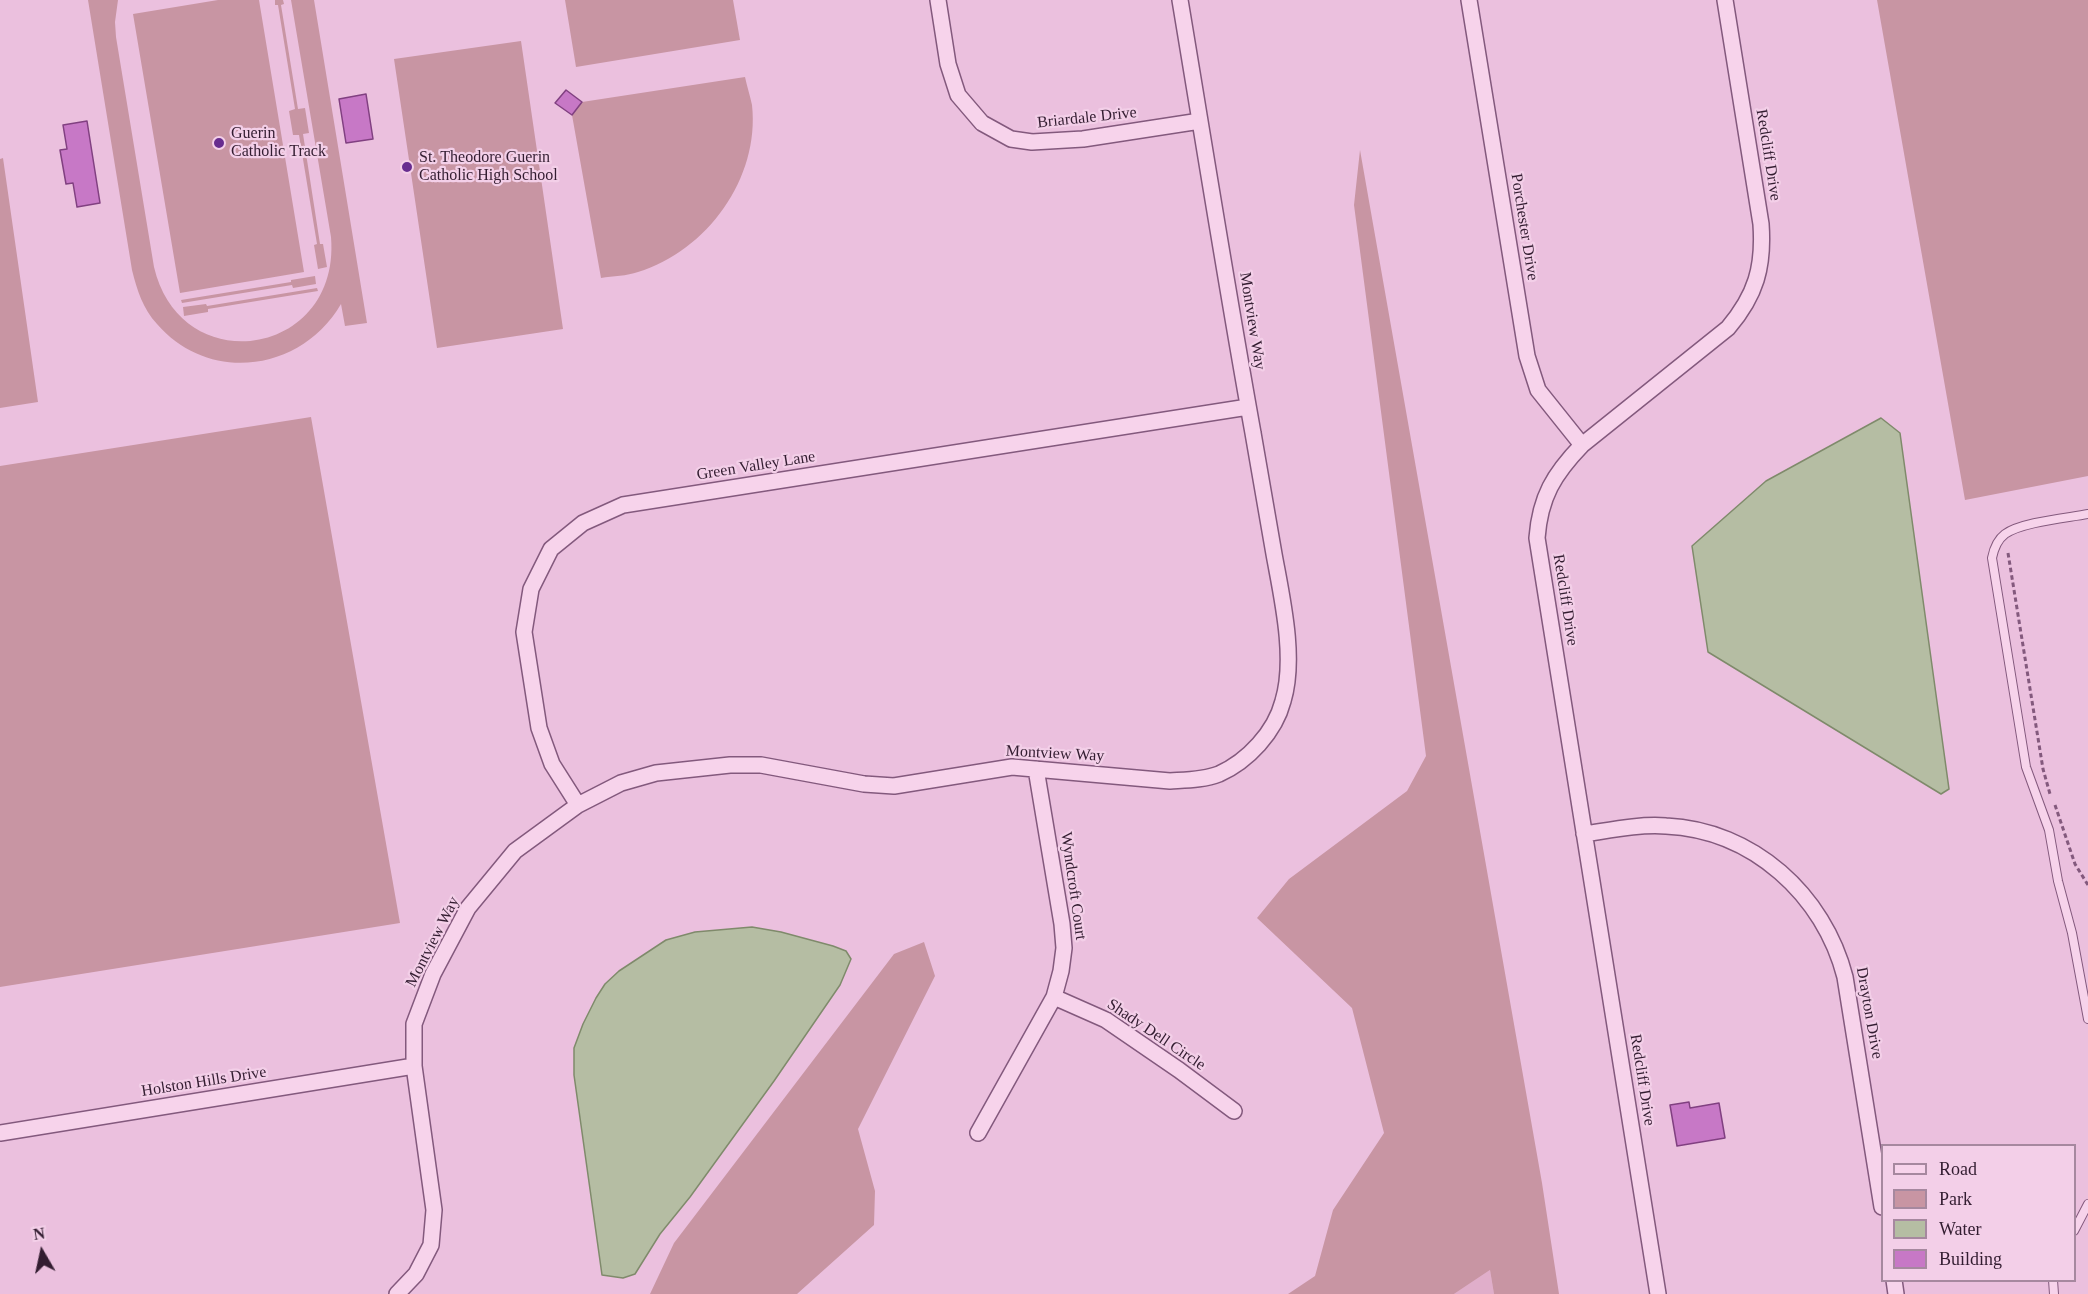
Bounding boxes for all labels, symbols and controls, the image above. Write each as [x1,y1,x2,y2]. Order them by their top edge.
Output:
street label: Briardale Drive [1036,103,1138,133]
street label: Redcliff Drive [1751,108,1785,202]
place label: Guerin Catholic Track [231,124,326,162]
marker: Guerin Catholic Track [212,136,226,150]
place label: St. Theodore Guerin Catholic High School [419,148,558,186]
marker: St. Theodore Guerin Catholic High School [400,160,414,174]
street label: Porchester Drive [1506,172,1542,282]
street label: Montview Way [1235,271,1269,371]
street label: Green Valley Lane [695,447,817,485]
street label: Redcliff Drive [1548,553,1582,647]
street label: Montview Way [1005,742,1105,766]
street label: Wyndcroft Court [1056,831,1090,941]
street label: Montview Way [402,894,464,990]
street label: Drayton Drive [1851,966,1887,1060]
street label: Shady Dell Circle [1103,995,1209,1075]
street label: Redcliff Drive [1625,1033,1659,1127]
street label: Holston Hills Drive [140,1063,268,1101]
legend [1881,1144,2076,1282]
text: Road [1939,1159,1977,1179]
text: Park [1939,1189,1972,1209]
text: Water [1939,1219,1982,1239]
north arrow [12,1222,72,1282]
text: N [32,1224,46,1243]
text: Building [1939,1249,2002,1269]

